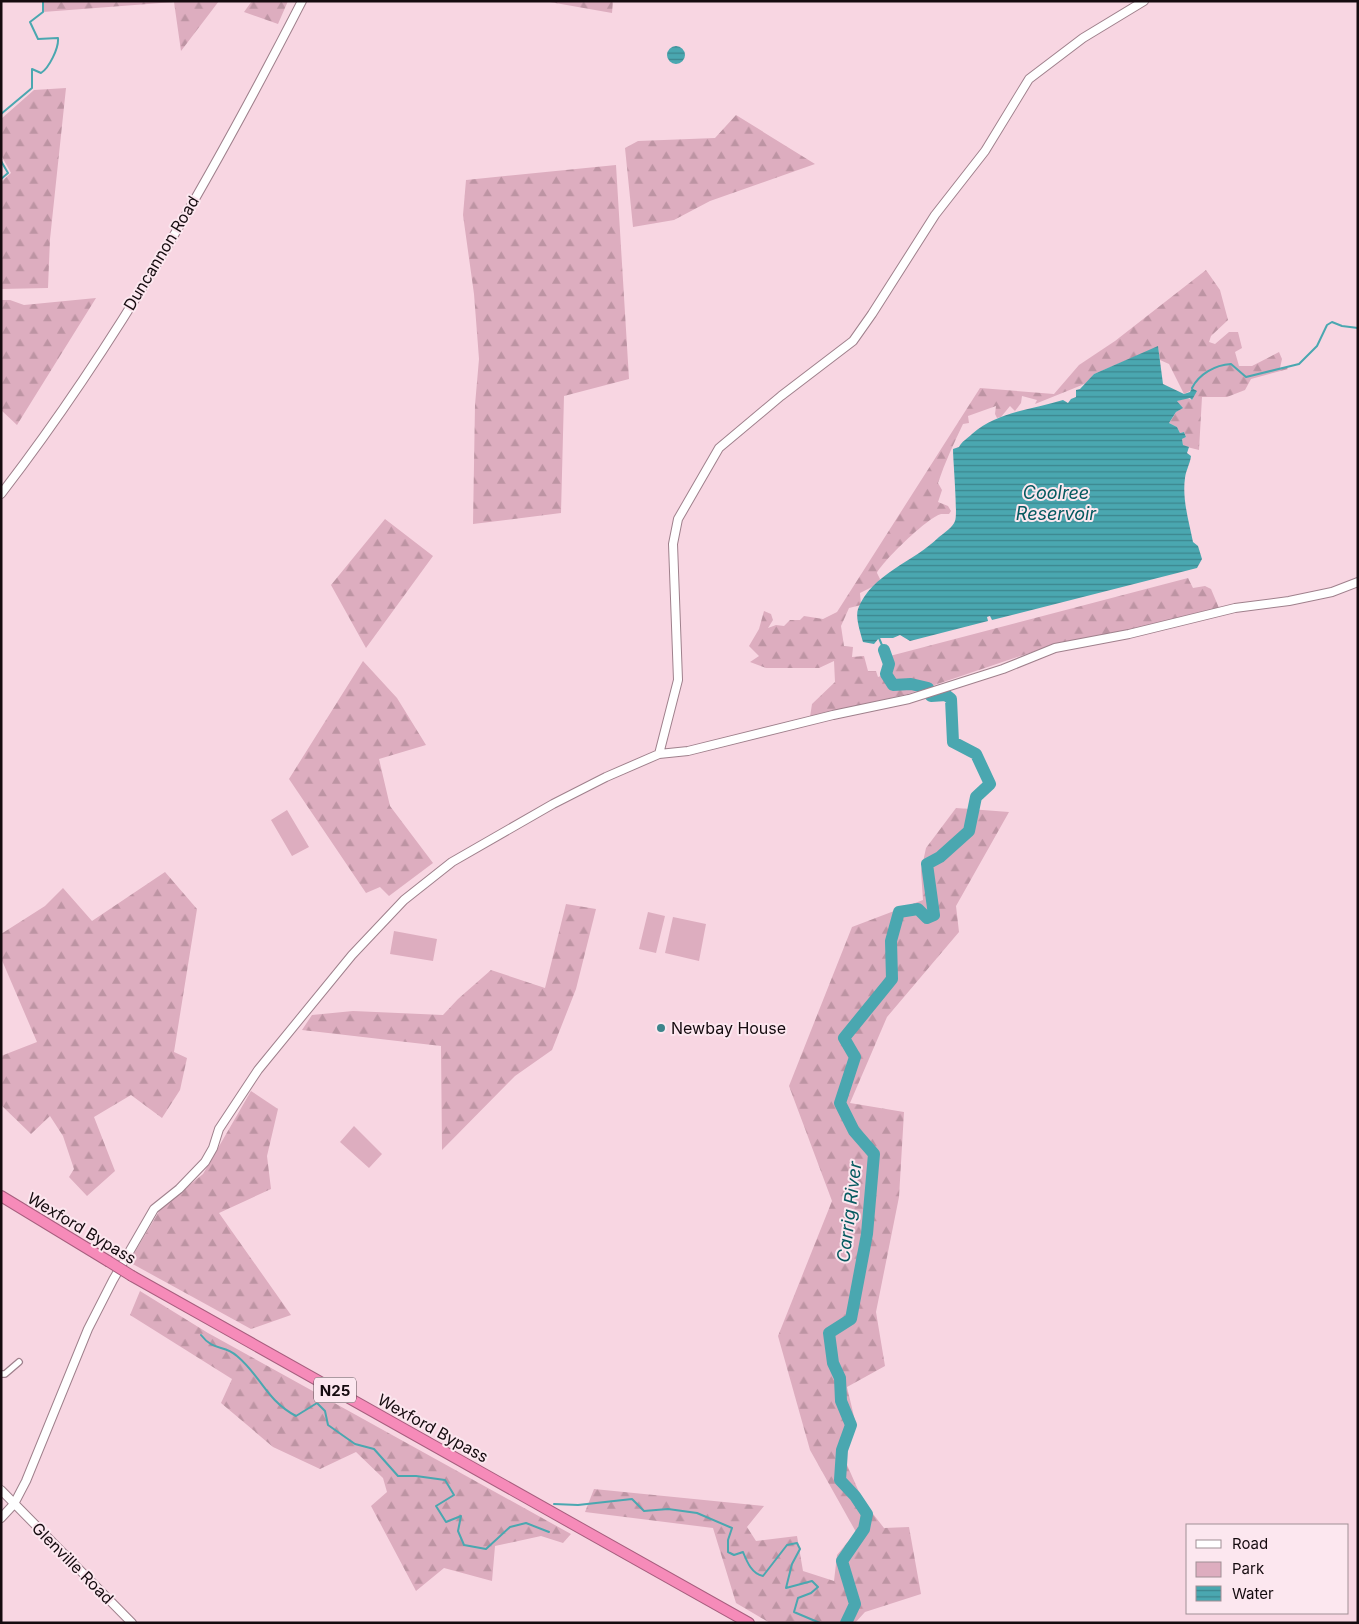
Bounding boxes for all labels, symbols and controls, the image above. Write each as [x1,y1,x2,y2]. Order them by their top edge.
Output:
street label: Duncannon Road [119,192,203,314]
water label: Coolree Reservoir [1016,482,1097,524]
place label: Newbay House [671,1018,786,1038]
marker: Newbay House [655,1022,667,1034]
water label: Carrig River [832,1159,866,1264]
street label: Wexford Bypass [24,1188,140,1268]
road number: N25 [314,1378,356,1402]
street label: Wexford Bypass [374,1389,492,1467]
street label: Glenville Road [28,1518,118,1608]
legend [1186,1524,1349,1614]
text: Road [1232,1534,1268,1553]
text: Park [1232,1559,1265,1578]
text: Water [1232,1584,1274,1603]

